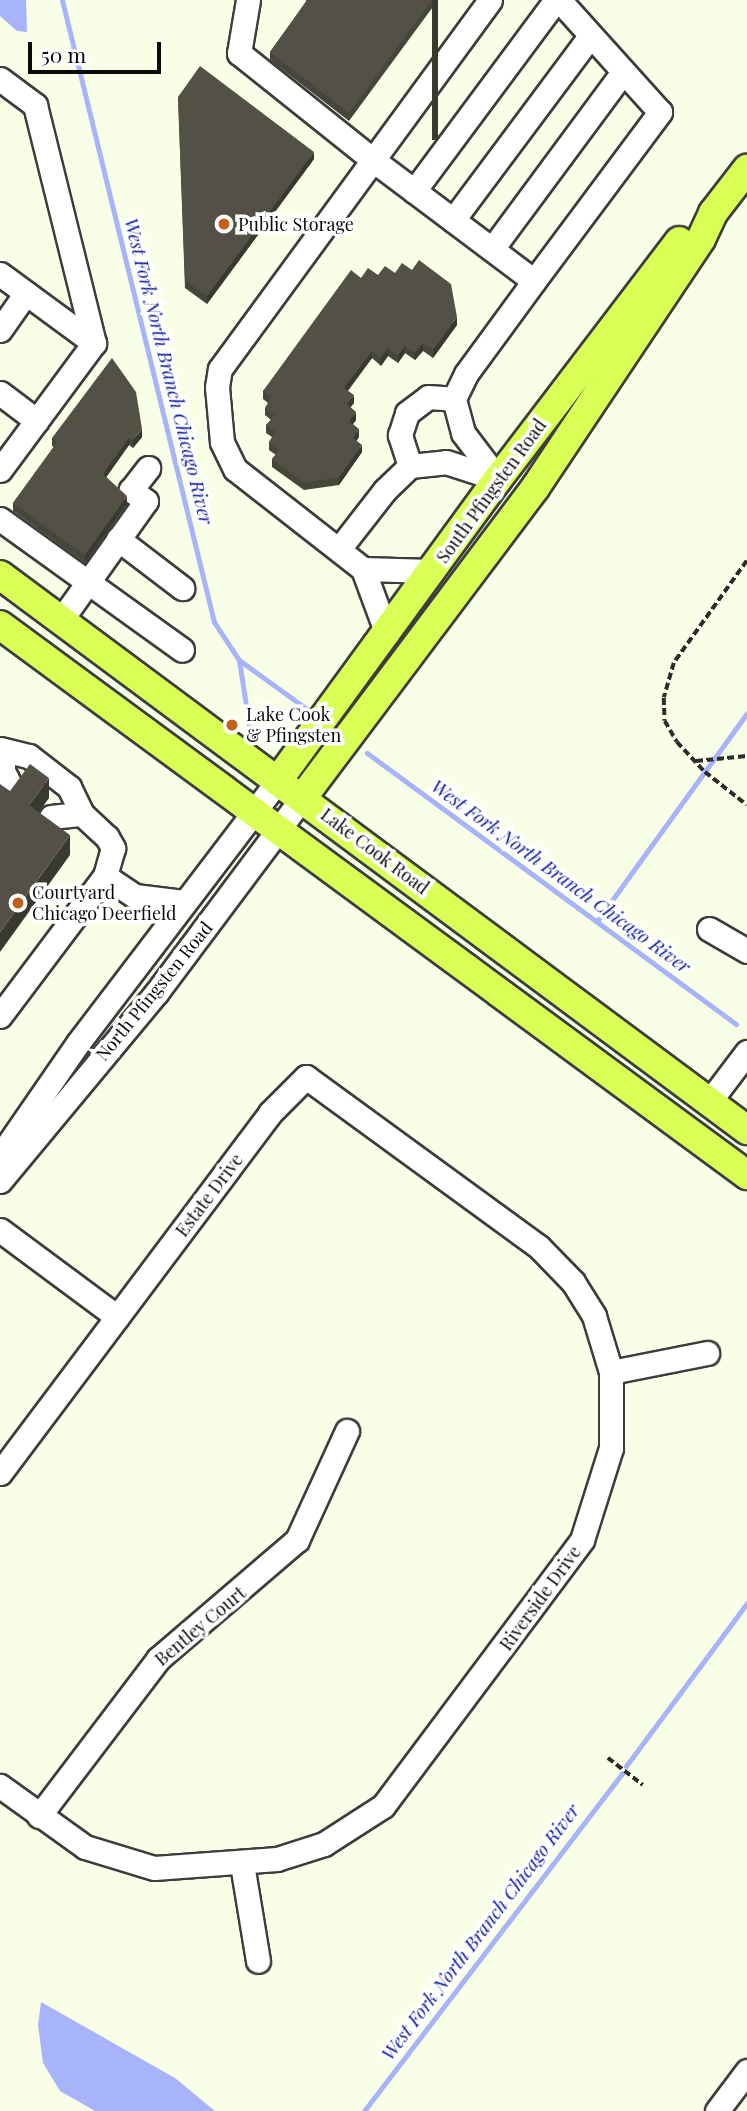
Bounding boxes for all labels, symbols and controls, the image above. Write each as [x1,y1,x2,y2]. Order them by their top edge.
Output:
scale bar [32,28,164,72]
text: 50 m [41,40,86,68]
place label: Public Storage [238,213,354,235]
water label: West Fork North Branch Chicago River [120,215,218,527]
marker: Public Storage [216,216,232,232]
street label: South Pfingsten Road [432,415,550,567]
place label: Lake Cook & Pfingsten [246,704,341,746]
marker: Lake Cook & Pfingsten [224,717,240,733]
water label: West Fork North Branch Chicago River [427,774,695,978]
street label: Lake Cook Road [317,803,433,899]
place label: Courtyard Chicago Deerfield [32,882,177,924]
marker: Courtyard Chicago Deerfield [10,895,26,911]
street label: North Pfingsten Road [91,917,217,1065]
street label: Estate Drive [171,1149,247,1241]
street label: Riverside Drive [495,1541,585,1655]
street label: Bentley Court [150,1582,250,1670]
water label: West Fork North Branch Chicago River [376,1799,584,2065]

